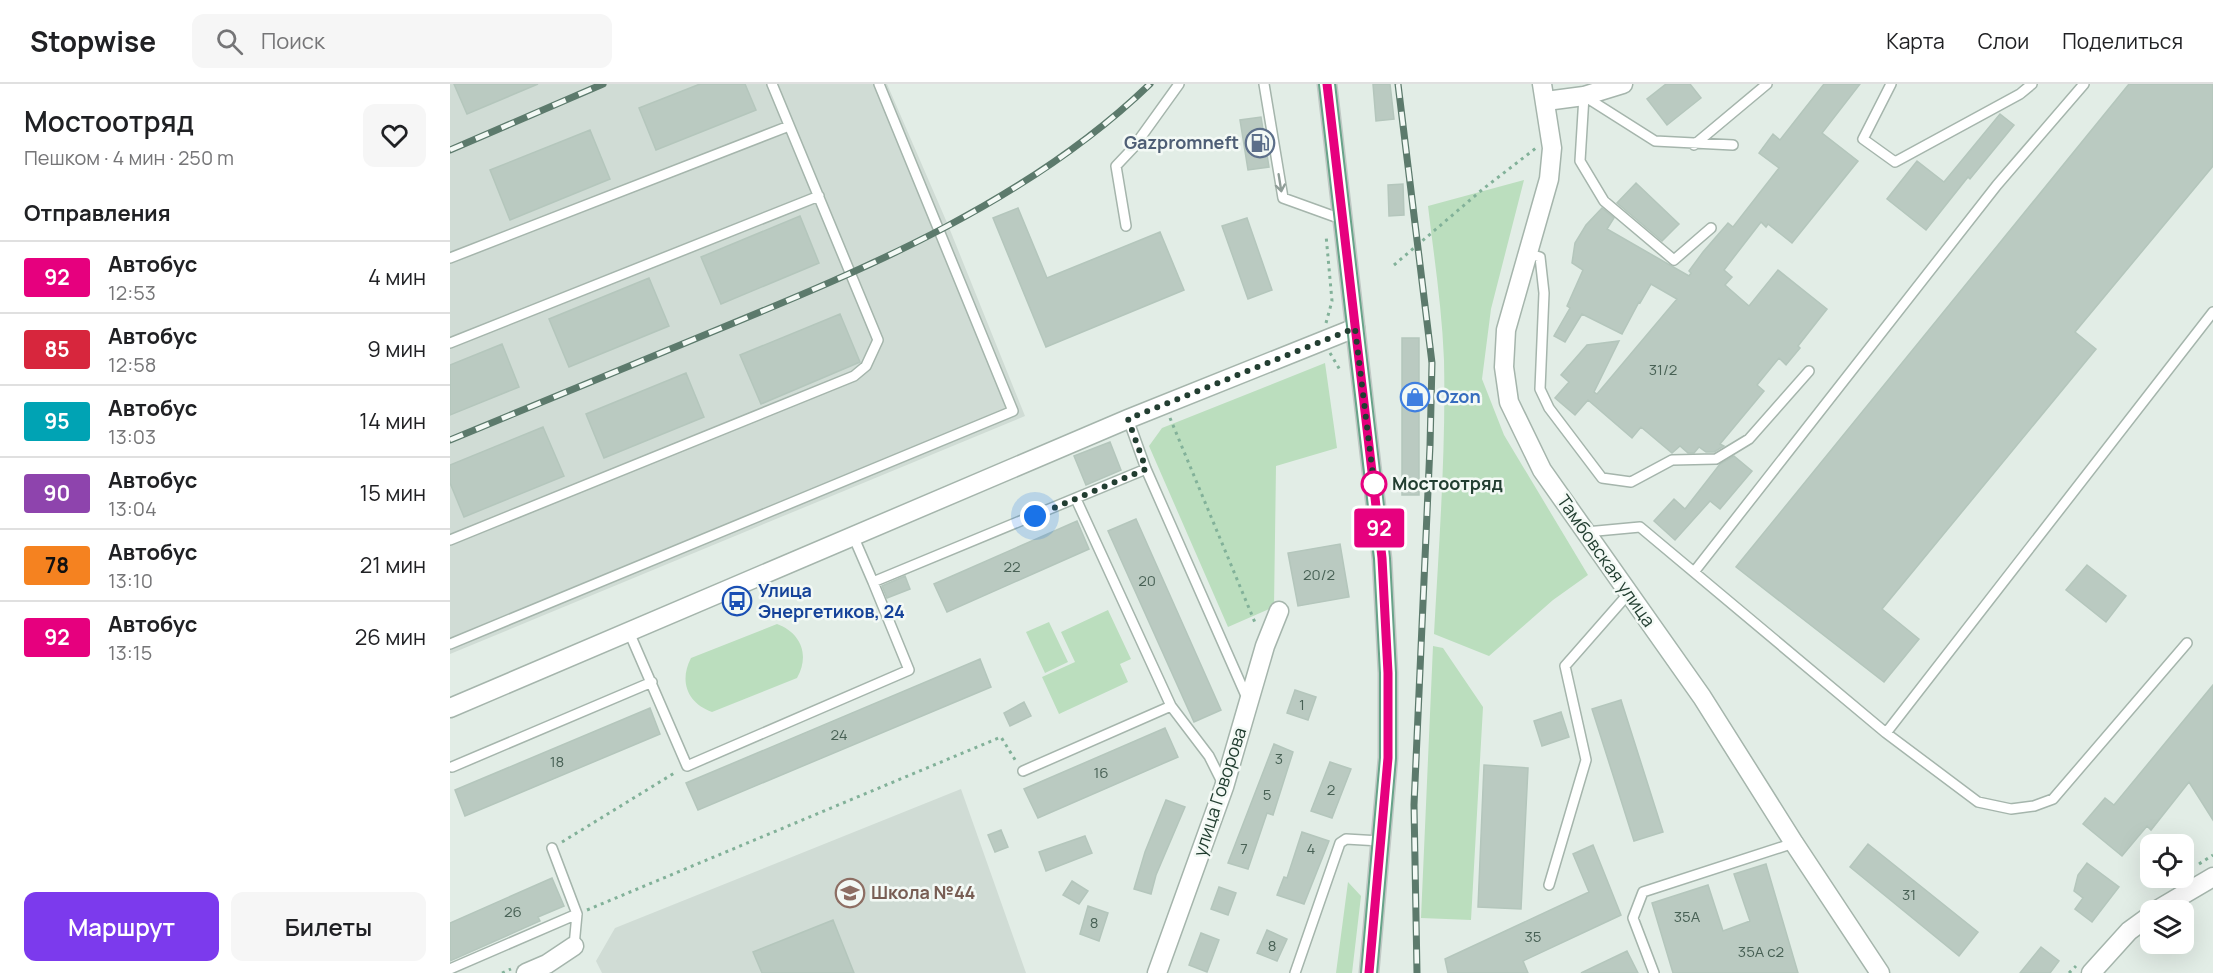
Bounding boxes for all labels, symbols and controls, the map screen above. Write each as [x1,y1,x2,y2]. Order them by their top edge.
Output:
search box [192,14,612,68]
text: Stopwise [30,22,156,60]
icon: search [213,25,246,58]
text: Поиск [261,26,325,56]
text: Карта [1886,27,1945,55]
text: Слои [1978,27,2029,55]
text: Поделиться [2062,27,2183,55]
text: Мостоотряд [24,102,194,140]
button: heart [363,104,426,167]
fuel station icon: Gazpromneft [1244,127,1276,159]
place label: Gazpromneft [1124,130,1239,154]
text: Пешком · 4 мин · 250 m [24,144,234,171]
one-way arrow [1275,173,1286,193]
text: Отправления [24,198,171,228]
text: Автобус [108,249,197,279]
text: 4 мин [368,262,426,292]
text: 92 [44,263,70,291]
text: 12:53 [108,279,156,306]
text: Автобус [108,321,197,351]
text: 9 мин [367,334,426,364]
text: 85 [44,335,70,363]
text: 12:58 [108,351,156,378]
house number: 31/2 [1649,359,1677,380]
shop icon: Ozon [1399,381,1431,413]
place label: Ozon [1436,384,1481,408]
text: Автобус [108,393,197,423]
text: 14 мин [359,406,426,436]
text: 95 [44,407,70,435]
text: 13:03 [108,423,156,450]
text: Автобус [108,465,197,495]
marker: Мостоотряд [1361,471,1387,497]
place label: Мостоотряд [1392,471,1503,495]
text: 15 мин [360,478,426,508]
text: 90 [44,479,70,507]
street label: Тамбовская улица [1552,490,1661,631]
text: 13:04 [108,495,157,522]
your location [1020,501,1050,531]
line badge: 92 [1352,508,1406,548]
text: 92 [1366,514,1392,542]
text: Автобус [108,537,197,567]
text: 21 мин [360,550,426,580]
text: 78 [45,551,69,579]
house number: 22 [1003,556,1021,577]
house number: 20/2 [1303,564,1335,585]
text: 13:10 [108,567,153,594]
house number: 20 [1138,570,1156,591]
place label: Улица Энергетиков, 24 [758,578,905,623]
bus stop icon: Улица Энергетиков, 24 [721,585,753,617]
text: Автобус [108,609,197,639]
text: 26 мин [355,622,426,652]
text: 92 [44,623,70,651]
text: 13:15 [108,639,152,666]
house number: 1 [1299,694,1305,715]
house number: 24 [830,724,848,745]
street label: улица Говорова [1187,724,1251,859]
house number: 3 [1275,748,1283,769]
house number: 18 [550,751,564,772]
house number: 16 [1093,762,1109,783]
house number: 2 [1327,779,1335,800]
house number: 5 [1263,784,1271,805]
map controls [2140,834,2194,954]
button: locate [2140,834,2194,888]
house number: 7 [1240,838,1248,859]
house number: 4 [1307,838,1316,859]
school or university icon: Школа №44 [834,877,866,909]
place label: Школа №44 [871,880,976,904]
house number: 31 [1902,884,1916,905]
button: Маршрут [24,892,219,961]
button: Билеты [231,892,426,961]
button: layers [2140,900,2194,954]
house number: 26 [504,901,522,922]
house number: 35А [1674,906,1701,927]
house number: 8 [1090,912,1098,933]
house number: 35 [1525,926,1541,947]
house number: 8 [1268,935,1276,956]
house number: 35А с2 [1738,941,1784,962]

